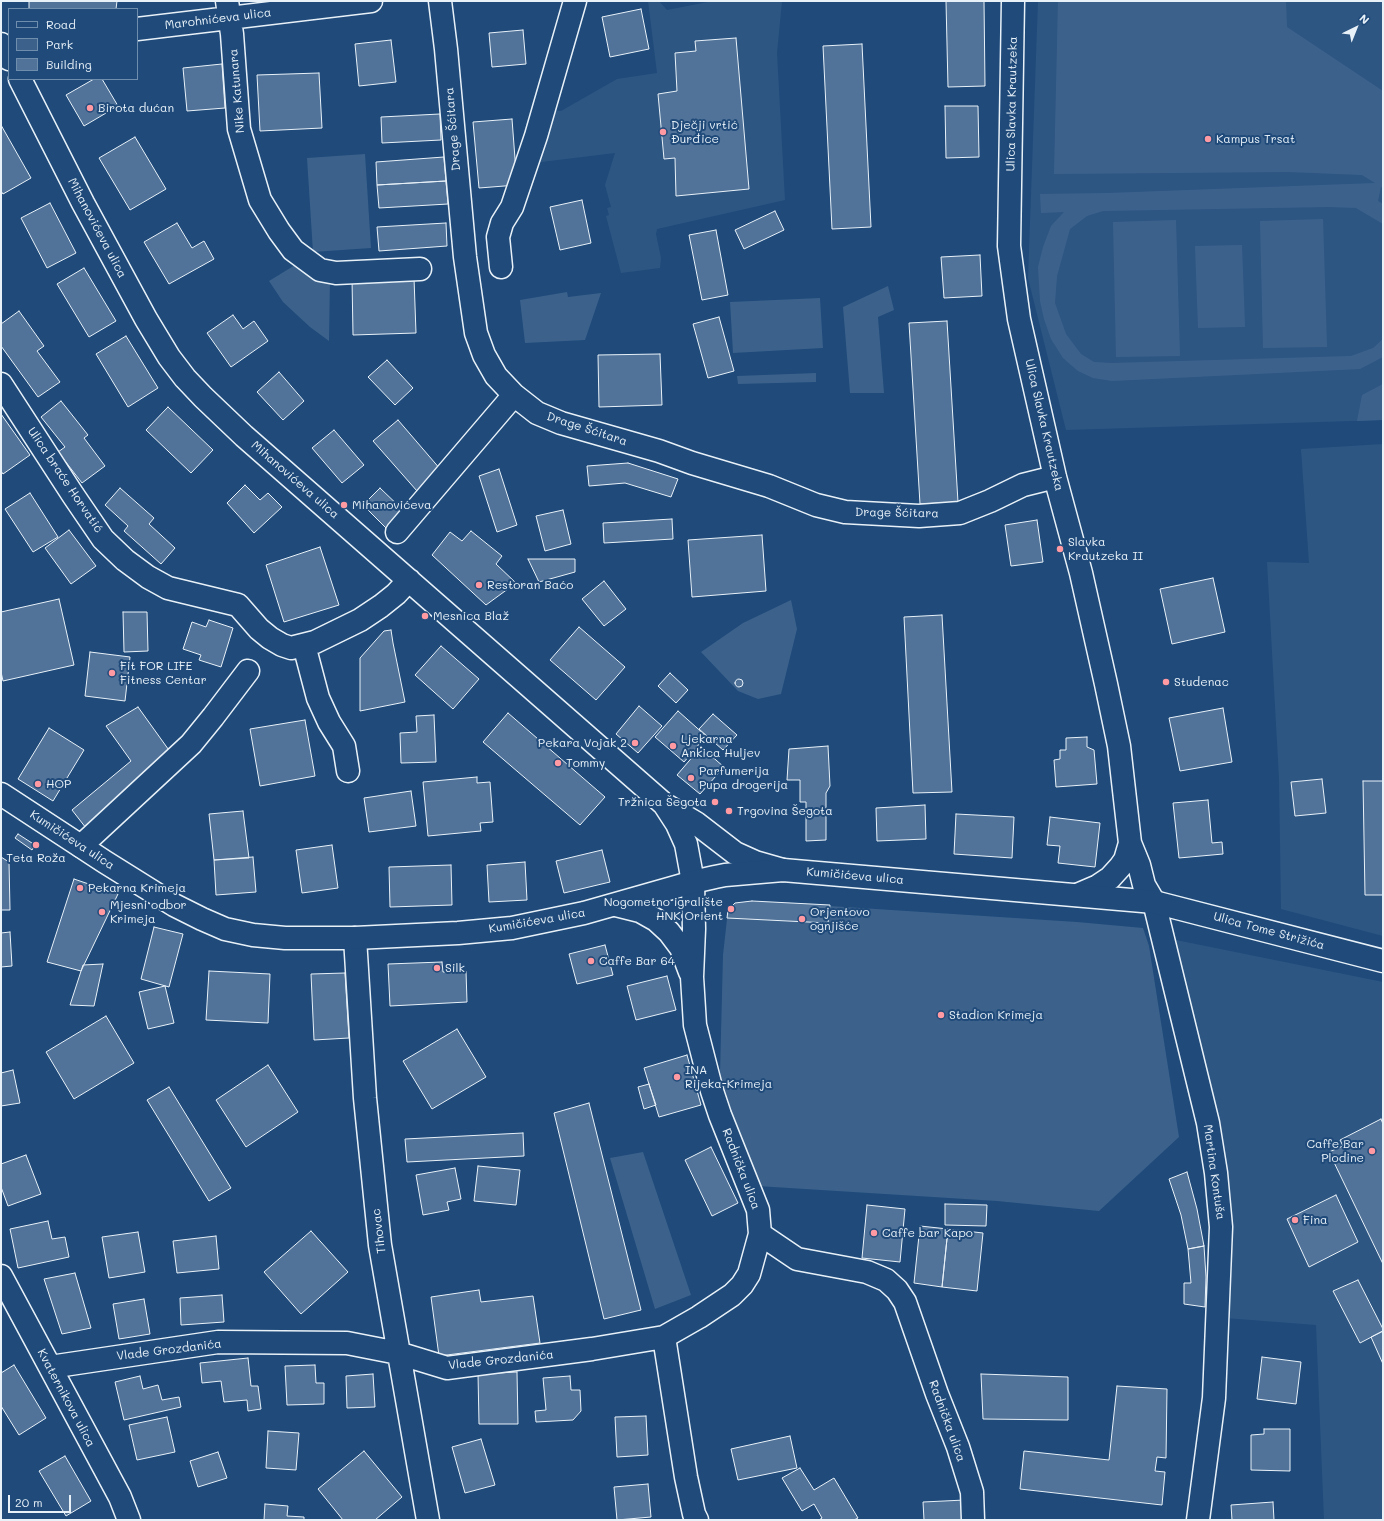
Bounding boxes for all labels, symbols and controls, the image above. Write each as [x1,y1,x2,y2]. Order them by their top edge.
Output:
street label: Marohnićeva ulica [164,5,272,33]
legend [8,8,138,80]
north arrow [1336,8,1376,48]
text: N [1356,11,1373,27]
text: Road [46,16,76,32]
text: Park [46,36,73,52]
street label: Ulica Slavka Krautzeka [1004,36,1020,172]
street label: Nike Katunara [226,48,248,134]
text: Building [46,56,92,72]
street label: Drage Šćitara [442,87,464,171]
place label: Birota dućan [98,101,174,115]
marker: Birota dućan [85,103,95,113]
place label: Dječji vrtić Đurđice [671,118,738,146]
marker: Dječji vrtić Đurđice [658,127,668,137]
place label: Kampus Trsat [1216,132,1295,146]
marker: Kampus Trsat [1203,134,1213,144]
street label: Mihanovićeva ulica [65,176,129,280]
street label: Ulica Slavka Krautzeka [1022,358,1066,492]
street label: Drage Šćitara [545,409,629,449]
street label: Ulica braće Horvatić [24,425,106,535]
street label: Mihanovićeva ulica [248,438,342,522]
place label: Mihanovićeva [352,498,432,512]
marker: Mihanovićeva [339,500,349,510]
street label: Drage Šćitara [855,505,939,521]
place label: Slavka Krautzeka II [1068,535,1143,563]
marker: Slavka Krautzeka II [1055,544,1065,554]
place label: Restoran Baćo [487,578,573,592]
marker: Restoran Baćo [474,580,484,590]
place label: Mesnica Blaž [433,609,509,623]
marker: Mesnica Blaž [420,611,430,621]
place label: Fit FOR LIFE Fitness Centar [120,659,207,687]
marker: Fit FOR LIFE Fitness Centar [107,668,117,678]
place label: Studenac [1174,675,1229,689]
marker: Studenac [1161,677,1171,687]
place label: Ljekarna Ankica Huljev [681,732,760,760]
place label: Pekara Vojak 2 [538,736,627,750]
marker: Pekara Vojak 2 [630,738,640,748]
marker: Ljekarna Ankica Huljev [668,741,678,751]
place label: Tommy [566,756,605,770]
marker: Tommy [553,758,563,768]
place label: Parfumerija Pupa drogerija [699,764,788,792]
marker: Parfumerija Pupa drogerija [686,773,696,783]
place label: HOP [46,777,71,791]
marker: HOP [33,779,43,789]
place label: Tržnica Šegota [618,795,707,809]
marker: Tržnica Šegota [710,797,720,807]
place label: Trgovina Šegota [737,804,833,818]
marker: Trgovina Šegota [724,806,734,816]
street label: Kumičićeva ulica [27,807,117,873]
marker: Teta Roža [31,840,41,850]
place label: Teta Roža [6,851,66,865]
street label: Kumičićeva ulica [806,865,904,887]
place label: Pekarna Krimeja [88,881,186,895]
marker: Pekarna Krimeja [75,883,85,893]
place label: Nogometno igralište HNK Orient [604,895,723,923]
place label: Mjesni odbor Krimeja [110,898,187,926]
marker: Nogometno igralište HNK Orient [726,904,736,914]
street label: Kumičićeva ulica [488,905,586,937]
place label: Orjentovo ognjišće [810,905,869,933]
marker: Mjesni odbor Krimeja [97,907,107,917]
street label: Ulica Tome Strižića [1212,909,1326,953]
marker: Orjentovo ognjišće [797,914,807,924]
place label: Caffe Bar 64 [599,954,675,968]
marker: Caffe Bar 64 [586,956,596,966]
place label: Silk [445,961,465,975]
marker: Silk [432,963,442,973]
place label: Stadion Krimeja [949,1008,1043,1022]
marker: Stadion Krimeja [936,1010,946,1020]
place label: INA Rijeka-Krimeja [685,1063,772,1091]
marker: INA Rijeka-Krimeja [672,1072,682,1082]
street label: Martina Kontuša [1200,1123,1228,1221]
street label: Radnička ulica [719,1126,763,1212]
place label: Caffe Bar Plodine [1306,1137,1364,1165]
marker: Caffe Bar Plodine [1367,1146,1377,1156]
street label: Tihovac [369,1208,389,1254]
place label: Fina [1303,1213,1328,1227]
marker: Fina [1290,1215,1300,1225]
place label: Caffe bar Kapo [882,1226,973,1240]
marker: Caffe bar Kapo [869,1228,879,1238]
street label: Vlade Grozdanića [116,1336,222,1364]
street label: Kvaternikova ulica [34,1346,98,1450]
street label: Vlade Grozdanića [448,1347,554,1373]
street label: Radnička ulica [926,1378,968,1464]
scale bar [10,1487,73,1513]
text: 20 m [15,1494,43,1510]

